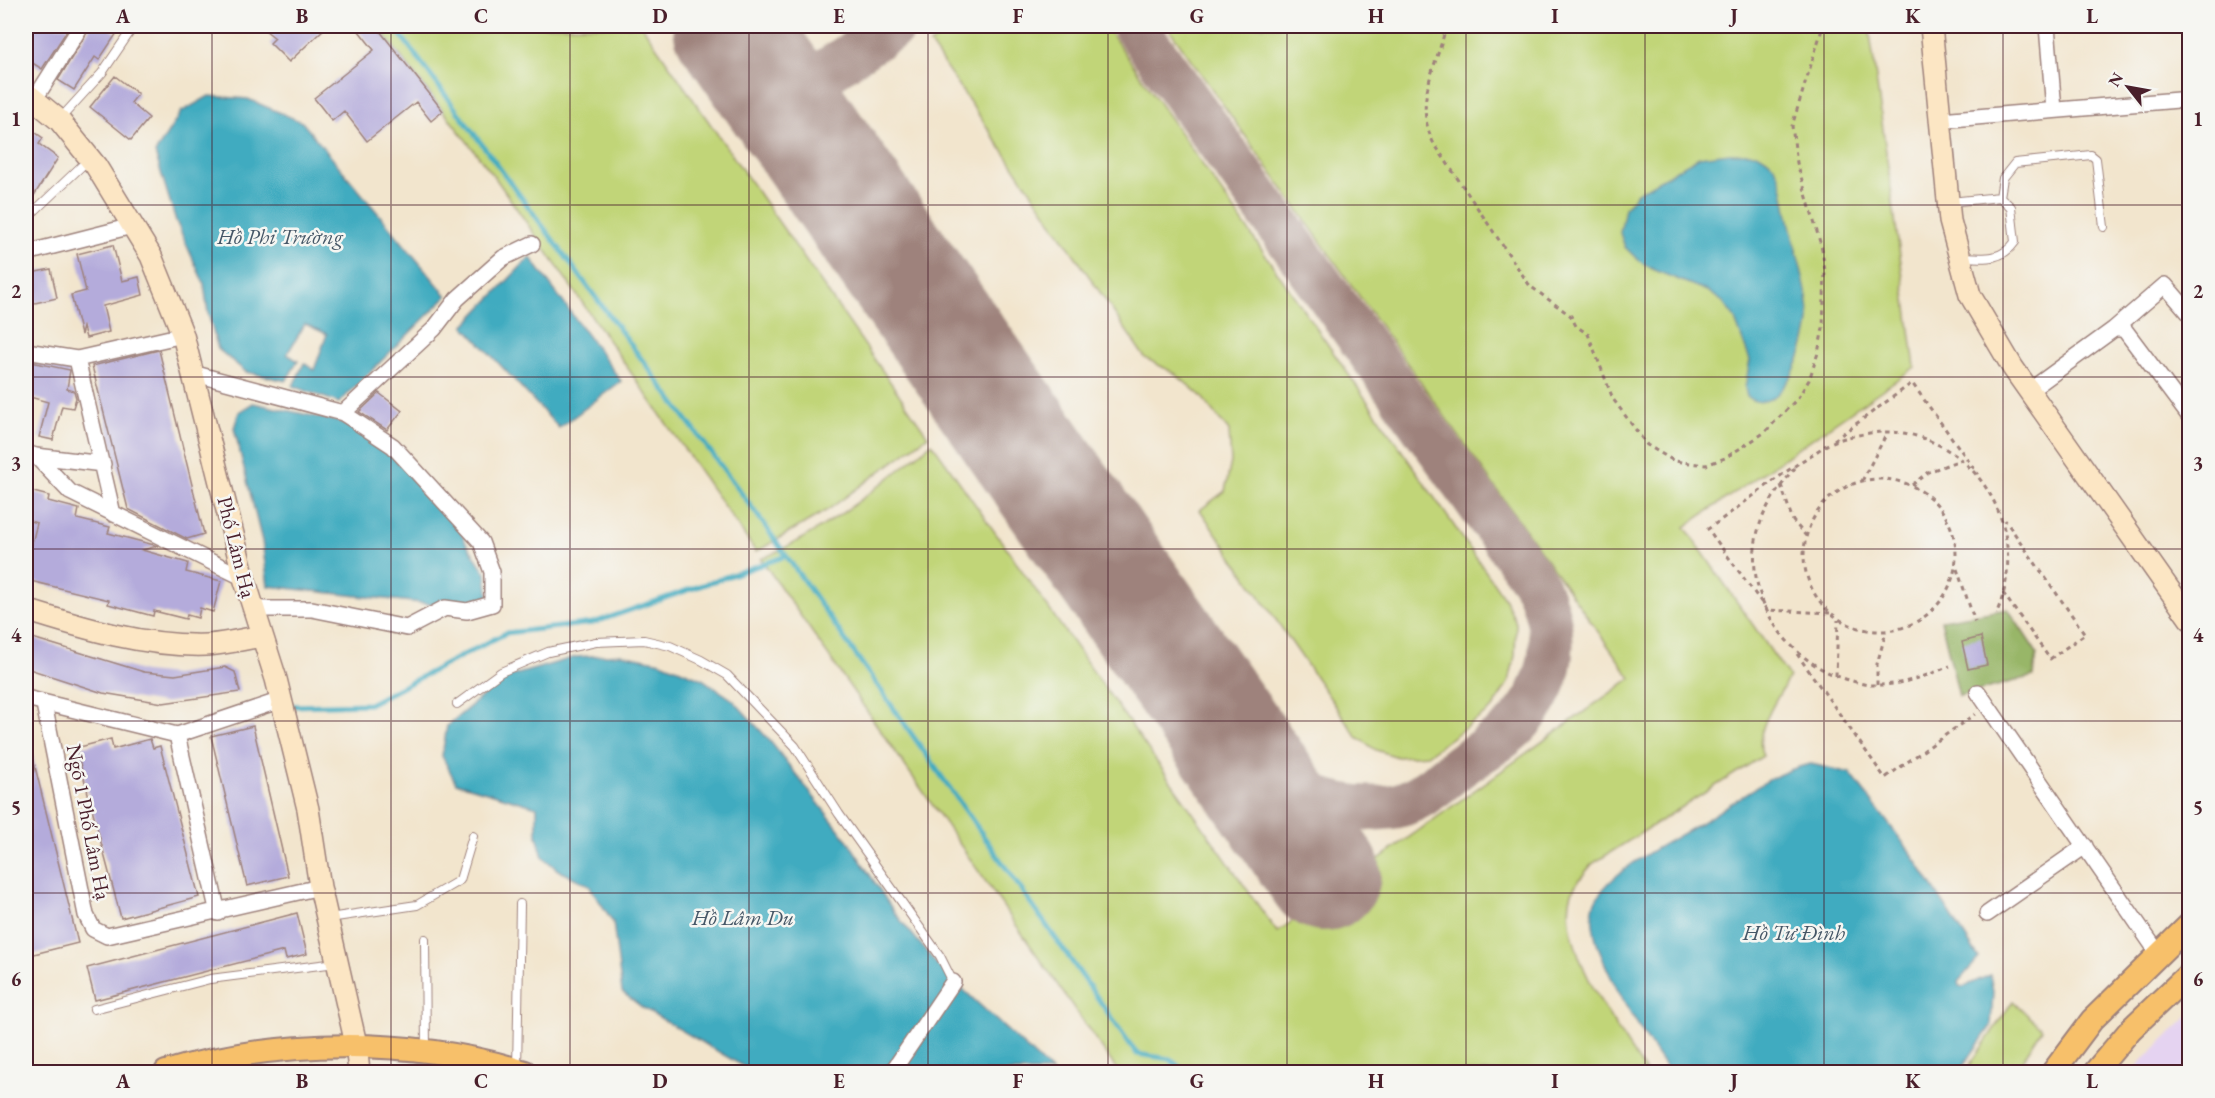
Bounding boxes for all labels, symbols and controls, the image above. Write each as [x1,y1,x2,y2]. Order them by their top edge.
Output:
text: A [115,3,131,29]
text: B [296,3,308,29]
text: C [474,3,488,29]
text: D [652,3,668,29]
text: E [833,3,845,29]
text: F [1013,3,1024,29]
text: G [1190,3,1204,29]
text: H [1368,3,1384,29]
text: I [1551,3,1559,29]
text: J [1728,3,1738,29]
text: K [1905,3,1921,29]
text: L [2086,3,2098,29]
north arrow [2098,57,2158,117]
text: N [2103,69,2128,90]
text: 1 [11,106,21,132]
text: 1 [2193,106,2203,132]
water label: Hồ Phi Trường [216,222,344,251]
text: 2 [11,278,22,304]
text: 2 [2193,278,2204,304]
text: 3 [11,450,21,476]
text: 3 [2193,450,2203,476]
street label: Phố Lâm Hạ [211,493,263,601]
text: 4 [11,622,22,648]
text: 4 [2193,622,2204,648]
street label: Ngõ 1 Phố Lâm Hạ [61,742,117,903]
text: 5 [11,794,21,820]
text: 5 [2193,794,2203,820]
water label: Hồ Lâm Du [691,903,794,932]
water label: Hồ Tư Đình [1742,918,1845,947]
text: 6 [11,966,22,992]
text: 6 [2193,966,2204,992]
text: A [115,1068,131,1094]
text: B [296,1068,308,1094]
text: C [474,1068,488,1094]
text: D [652,1068,668,1094]
text: E [833,1068,845,1094]
text: F [1013,1068,1024,1094]
text: G [1190,1068,1204,1094]
text: H [1368,1068,1384,1094]
text: I [1551,1068,1559,1094]
text: J [1728,1068,1738,1094]
text: K [1905,1068,1921,1094]
text: L [2086,1068,2098,1094]

